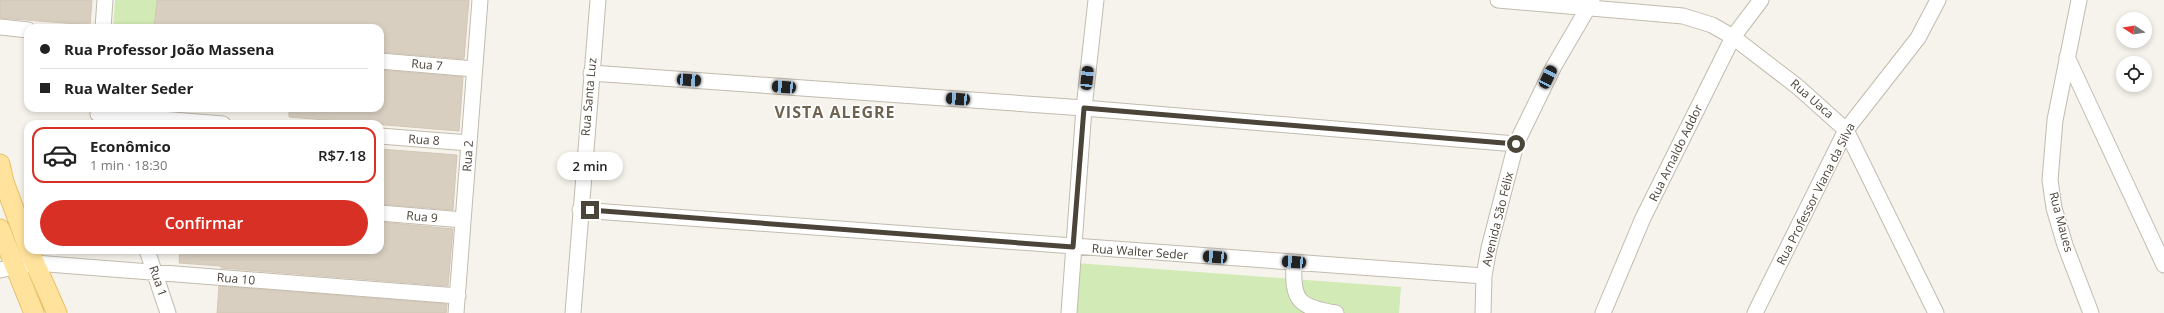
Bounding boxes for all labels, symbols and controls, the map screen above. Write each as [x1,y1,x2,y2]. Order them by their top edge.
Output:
north arrow [2116,12,2152,48]
map controls [2116,12,2152,92]
text: Rua Professor João Massena [64,39,274,59]
street label: Rua 7 [411,55,444,74]
button: locate [2116,56,2152,92]
street label: Rua Santa Luz [577,57,600,137]
car [1537,64,1559,90]
car [1080,65,1094,91]
car [677,73,701,87]
street label: Rua Uaca [1787,75,1838,122]
text: Rua Walter Seder [64,78,193,98]
car [772,80,796,94]
car [946,92,970,106]
district label: VISTA ALEGRE [774,101,896,123]
street label: Rua Arnaldo Addor [1645,101,1707,204]
street label: Rua Professor Viana da Silva [1772,120,1859,268]
street label: Rua 8 [408,130,440,149]
route start [1507,135,1525,153]
text: Econômico [90,136,171,156]
icon: car [42,137,78,173]
street label: Rua 2 [458,140,477,172]
text: R$7.18 [318,145,366,165]
callout: 2 min [557,152,623,180]
text: 1 min · 18:30 [90,156,167,174]
text: 2 min [572,157,608,175]
street label: Avenida São Félix [1478,169,1518,268]
street label: Rua Maues [2045,190,2078,254]
button: Confirmar [40,200,368,246]
route end [581,201,599,219]
street label: Rua 9 [406,207,439,226]
street label: Rua Walter Seder [1091,240,1189,263]
car [1203,250,1227,264]
car [1282,255,1306,269]
street label: Rua 1 [145,263,172,298]
street label: Rua 10 [216,268,256,289]

